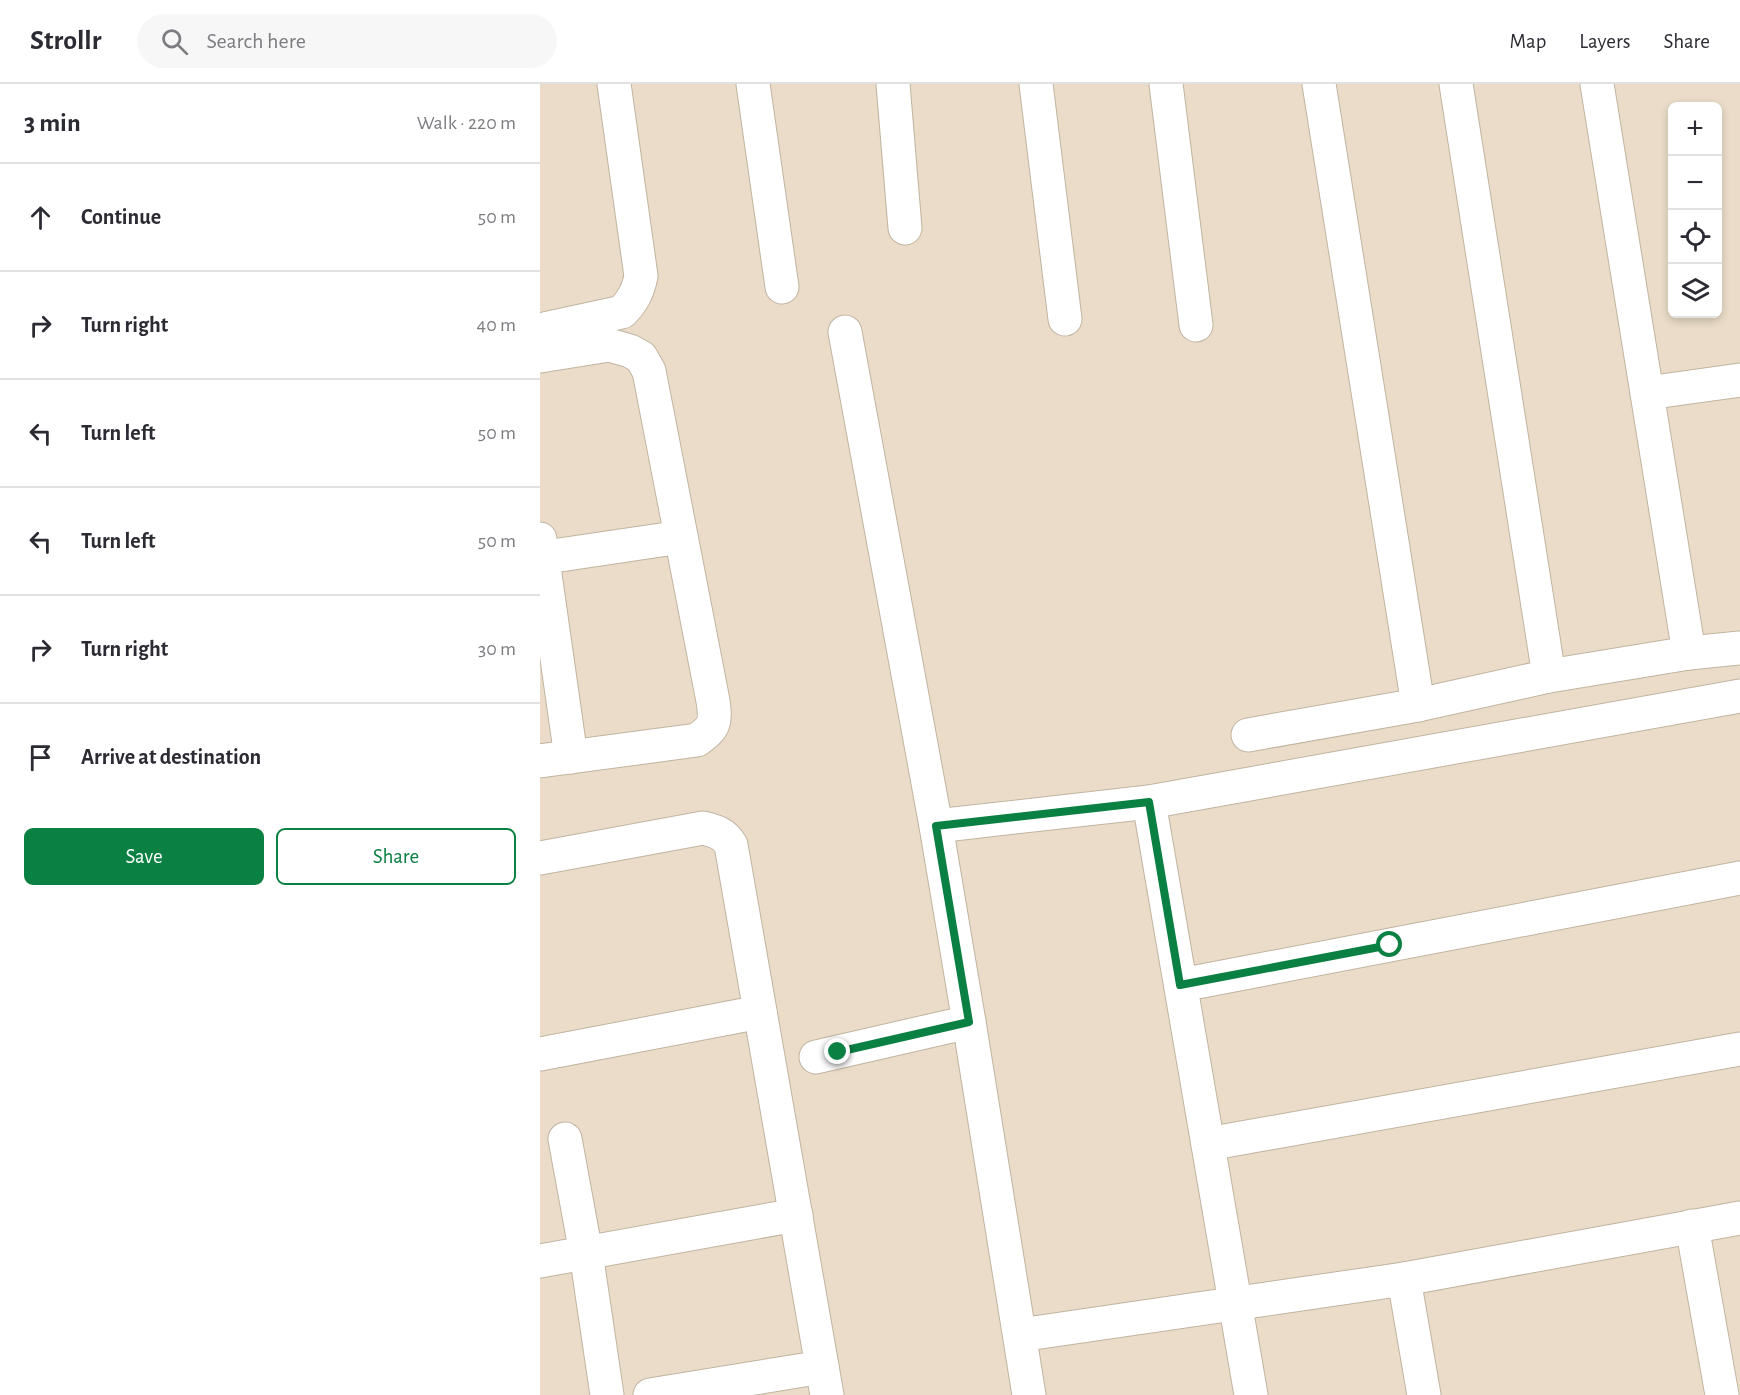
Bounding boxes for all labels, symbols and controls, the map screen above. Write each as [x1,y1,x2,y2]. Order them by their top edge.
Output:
search box [137,14,557,68]
icon: search [158,25,191,58]
text: Strollr [30,27,101,55]
text: Search here [206,30,306,52]
text: Map [1510,31,1546,52]
text: Layers [1579,31,1630,52]
text: Share [1663,31,1710,52]
map controls [1668,102,1722,318]
button: + [1668,102,1722,156]
text: 3 min [24,110,81,136]
text: Walk · 220 m [417,113,516,133]
button: − [1668,156,1722,210]
icon: ahead [24,201,57,234]
text: Continue [81,206,161,228]
text: 50 m [478,207,516,227]
button: locate [1668,210,1722,264]
button: layers [1668,264,1722,318]
icon: right [24,309,57,342]
text: Turn right [81,314,168,336]
text: 40 m [477,315,516,335]
icon: left [24,417,57,450]
text: Turn left [81,422,155,444]
text: 50 m [478,423,516,443]
icon: left [24,525,57,558]
text: Turn left [81,530,155,552]
text: 50 m [478,531,516,551]
icon: right [24,633,57,666]
text: Turn right [81,638,168,660]
text: 30 m [478,639,516,659]
icon: arrive [24,741,57,774]
text: Arrive at destination [81,746,261,768]
button: Save [24,828,264,885]
button: Share [276,828,516,885]
route start [1376,931,1402,957]
route end [824,1038,850,1064]

